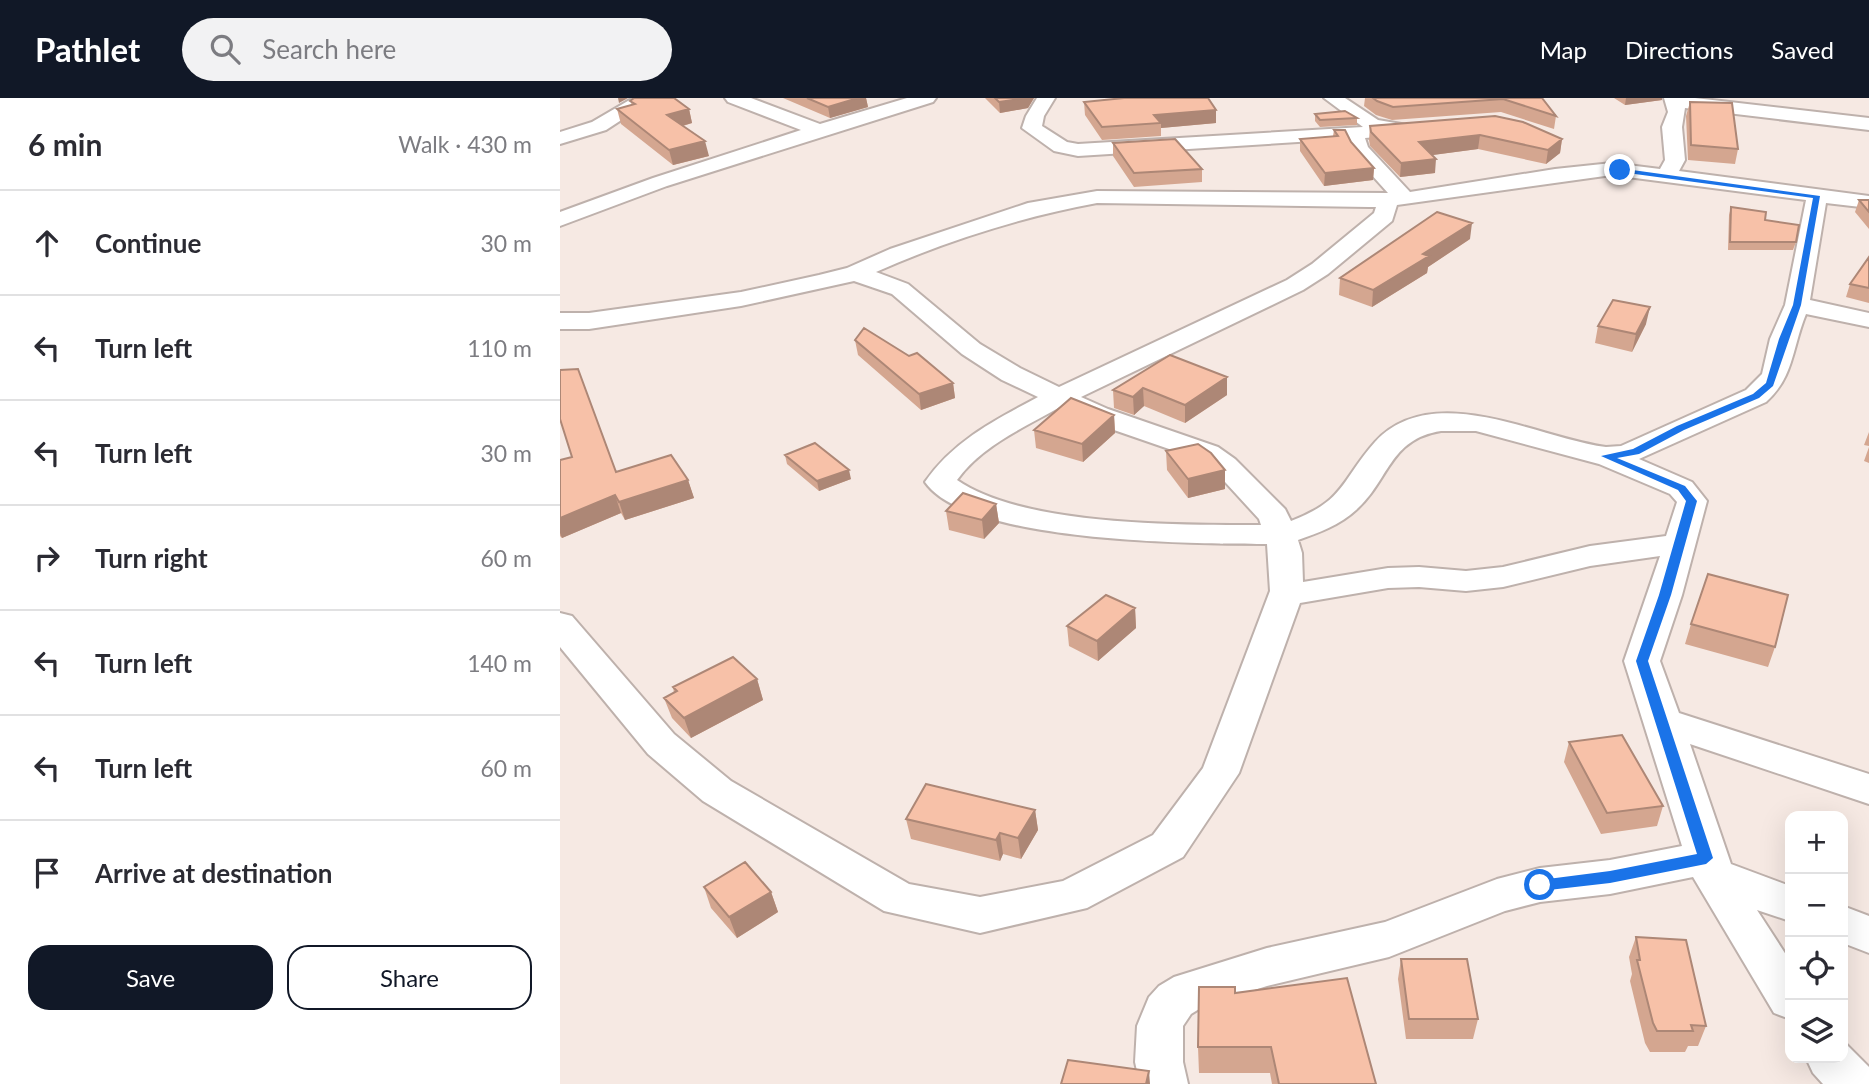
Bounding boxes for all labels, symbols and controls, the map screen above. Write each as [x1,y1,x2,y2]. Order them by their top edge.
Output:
search box [182,18,672,81]
text: Pathlet [35,29,140,69]
icon: search [206,30,244,68]
text: Search here [262,33,396,65]
text: Map [1540,35,1587,64]
text: Directions [1625,35,1733,64]
text: Saved [1771,35,1834,64]
text: 6 min [28,126,102,162]
text: Walk · 430 m [398,130,532,158]
route end [1604,154,1635,185]
icon: ahead [28,224,66,262]
text: Continue [95,227,201,259]
text: 30 m [481,229,532,257]
icon: left [28,329,66,367]
text: Turn left [95,332,192,364]
text: 110 m [467,334,532,362]
icon: left [28,434,66,472]
text: Turn left [95,437,192,469]
text: 30 m [481,439,532,467]
icon: right [28,539,66,577]
text: Turn right [95,542,208,574]
text: 60 m [481,544,532,572]
icon: left [28,644,66,682]
text: Turn left [95,647,192,679]
text: 140 m [467,649,532,677]
icon: left [28,749,66,787]
text: Turn left [95,752,192,784]
text: 60 m [481,754,532,782]
map controls [1785,811,1848,1063]
button: + [1785,811,1848,874]
icon: arrive [28,854,66,892]
text: Arrive at destination [95,857,332,889]
route start [1524,869,1555,900]
button: − [1785,874,1848,937]
button: locate [1785,937,1848,1000]
button: Save [28,945,273,1010]
button: Share [287,945,532,1010]
button: layers [1785,1000,1848,1063]

